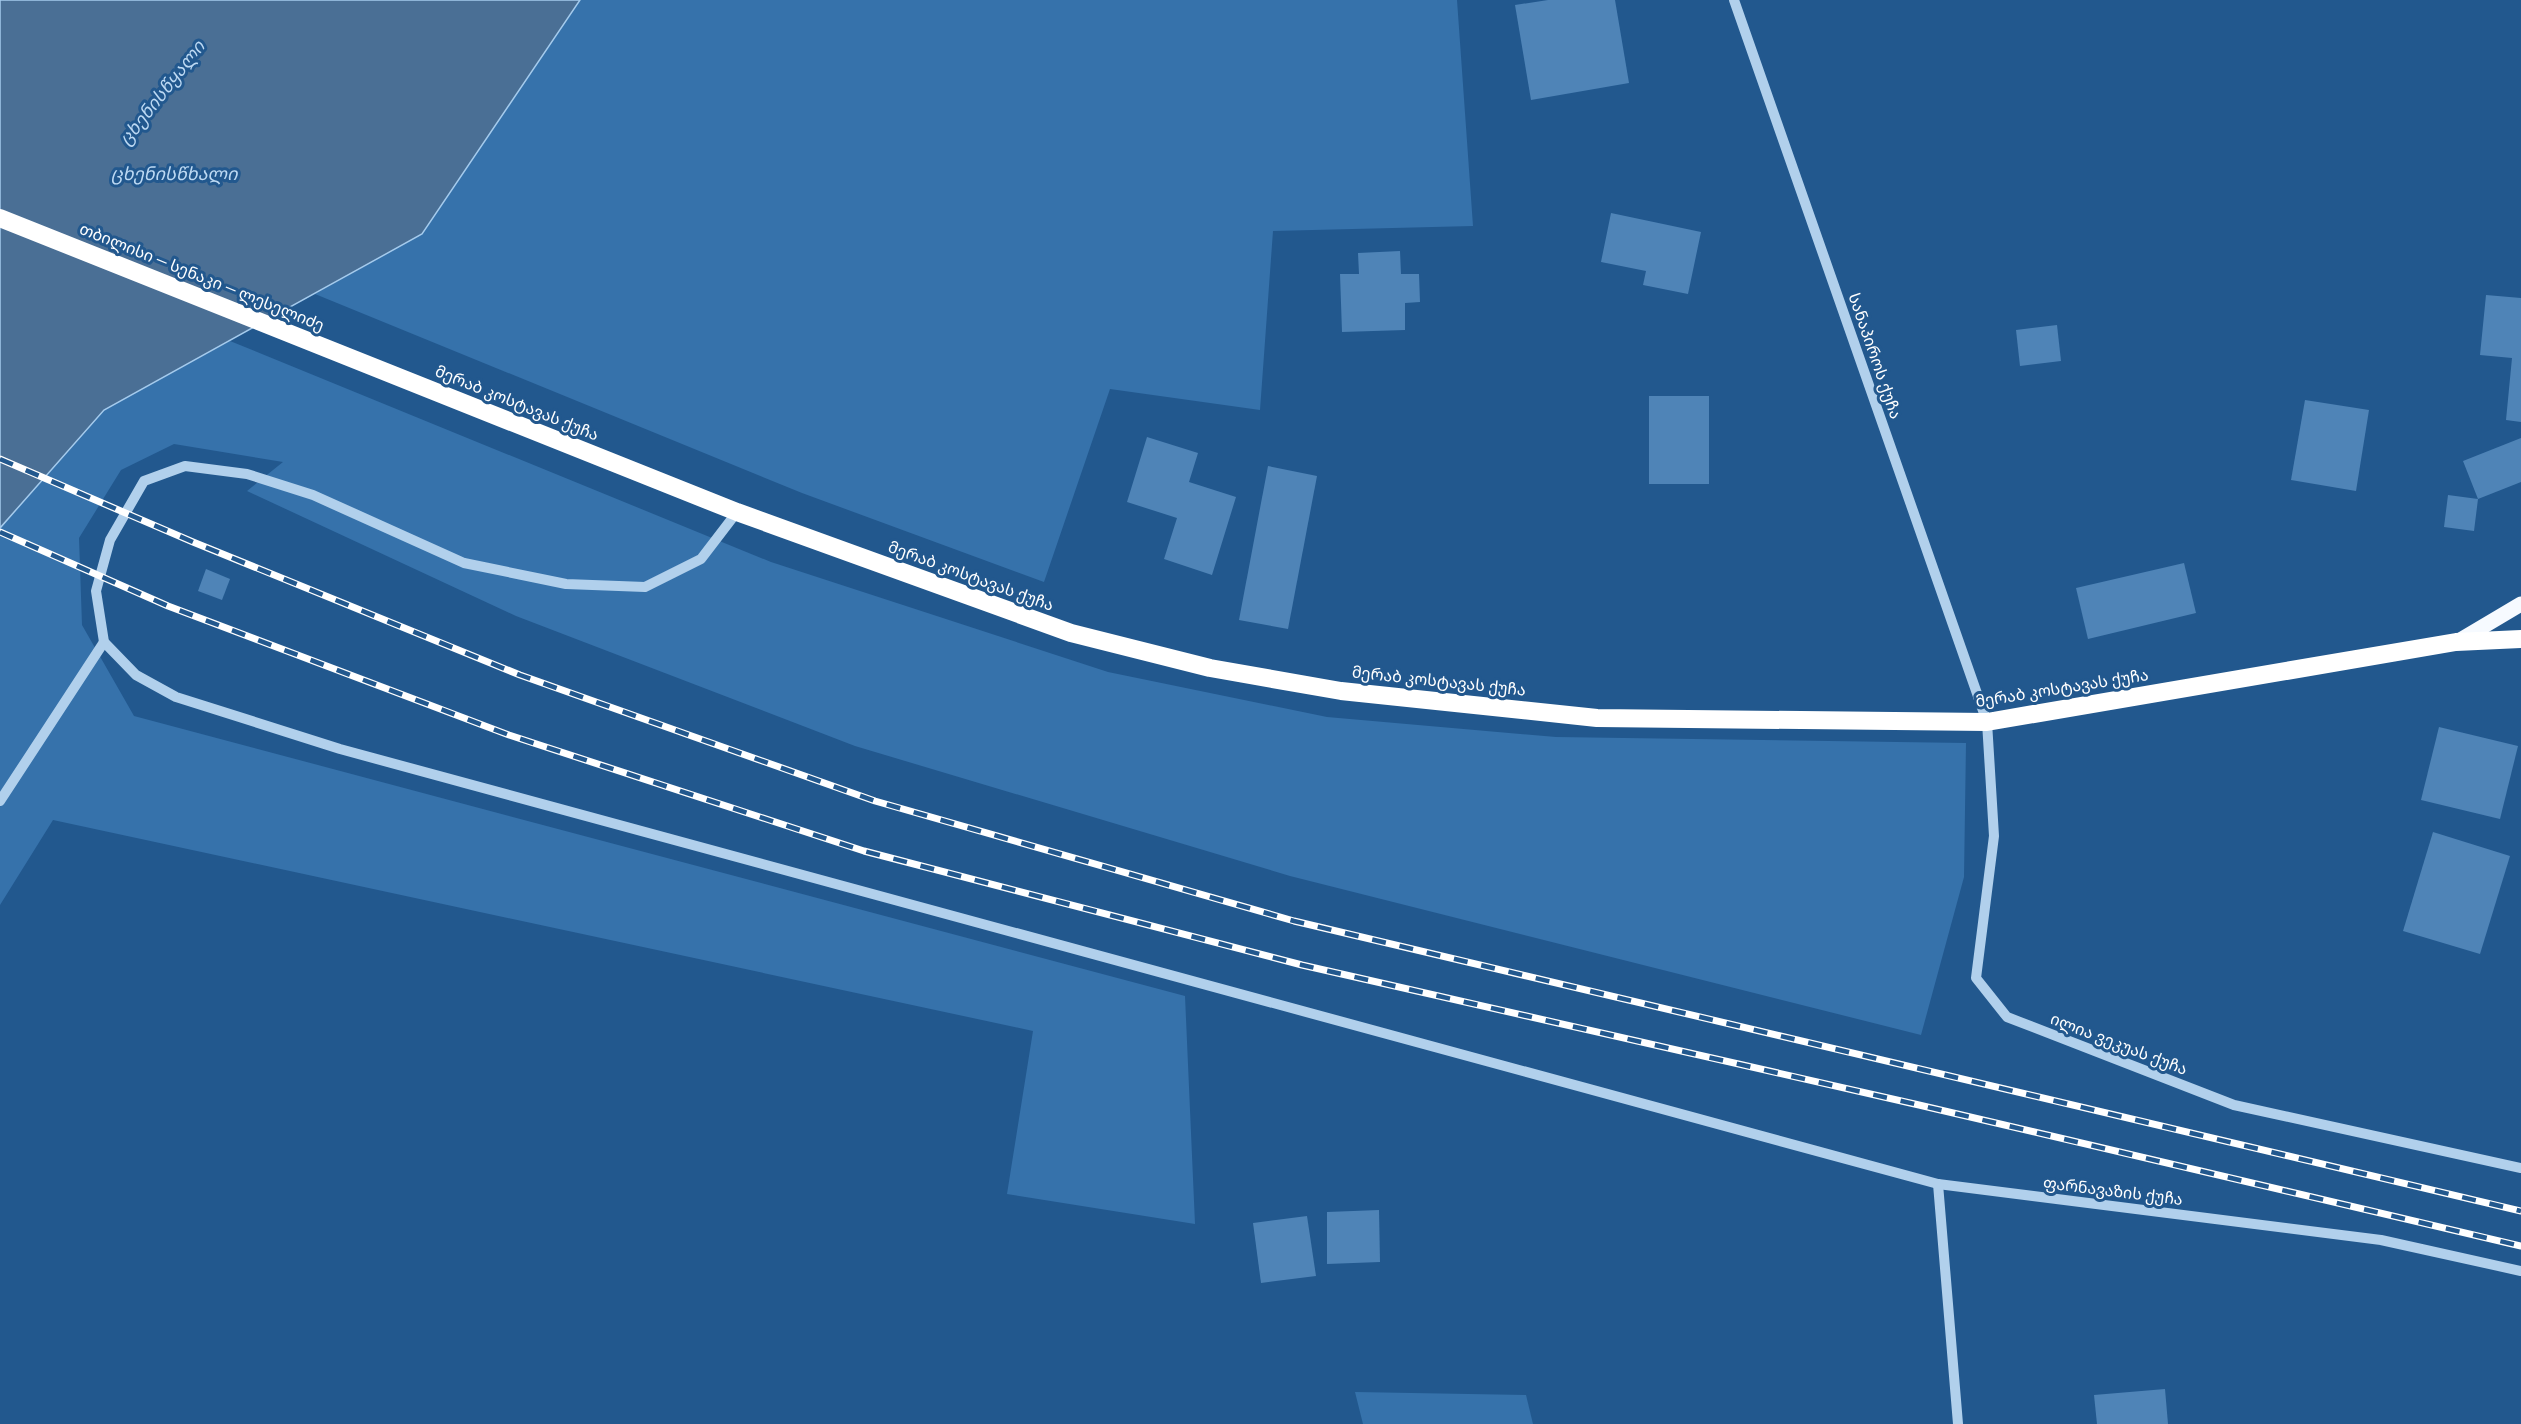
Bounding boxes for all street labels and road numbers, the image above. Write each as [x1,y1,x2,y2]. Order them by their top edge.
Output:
street label: თბილისი — სენაკი — ლესელიძე [76,219,327,336]
street label: სანაპიროს ქუჩა [1845,291,1905,421]
street label: მერაბ კოსტავას ქუჩა [432,361,602,445]
street label: მერაბ კოსტავას ქუჩა [886,537,1056,615]
street label: მერაბ კოსტავას ქუჩა [1351,662,1527,700]
street label: მერაბ კოსტავას ქუჩა [1974,665,2150,711]
street label: ილია ვეკუას ქუჩა [2047,1009,2190,1080]
street label: ფარნავაზის ქუჩა [2042,1173,2184,1209]

